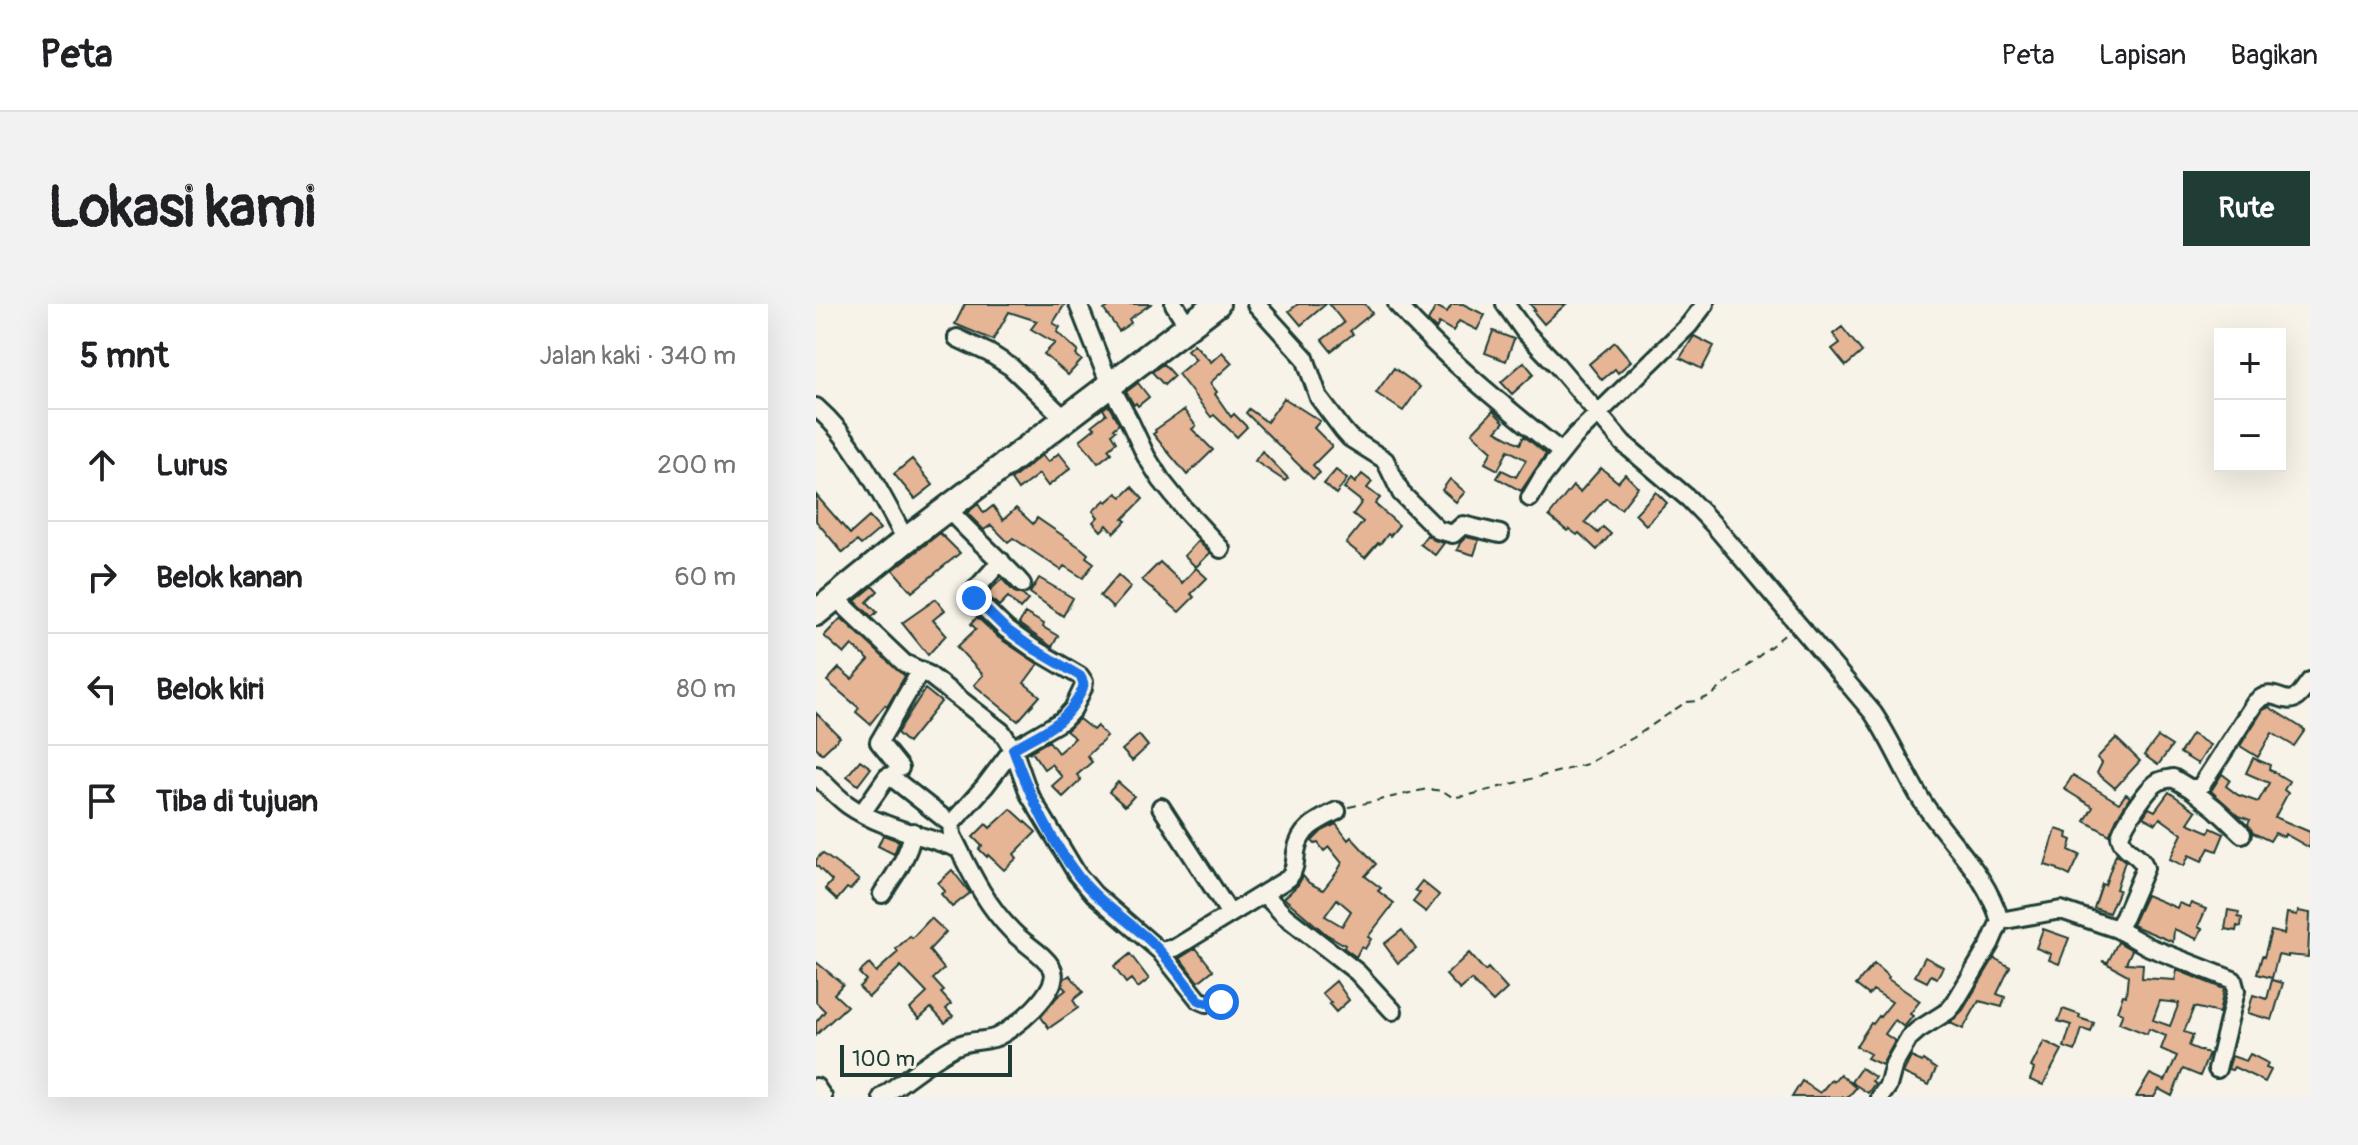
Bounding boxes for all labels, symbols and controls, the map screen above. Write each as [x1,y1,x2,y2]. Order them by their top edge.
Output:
text: Peta [40,31,113,79]
text: Peta [2001,38,2055,73]
text: Lapisan [2099,38,2186,73]
text: Bagikan [2230,38,2318,73]
button: Rute [2183,171,2310,246]
text: Lokasi kami [48,174,315,243]
map controls [2214,328,2286,472]
button: + [2214,328,2286,400]
text: 5 mnt [80,335,169,378]
text: Jalan kaki · 340 m [539,340,736,372]
button: − [2214,400,2286,472]
icon: ahead [80,443,124,487]
text: Lurus [156,447,227,484]
text: 200 m [657,449,736,481]
icon: right [80,555,124,599]
text: Belok kanan [156,559,303,596]
text: 60 m [674,561,736,593]
route end [956,580,992,616]
icon: left [80,667,124,711]
text: Belok kiri [156,671,264,708]
text: 80 m [676,673,736,705]
icon: arrive [80,779,124,823]
text: Tiba di tujuan [156,783,318,820]
route start [1203,984,1239,1020]
scale bar [840,1041,1012,1077]
text: 100 m [852,1045,915,1073]

